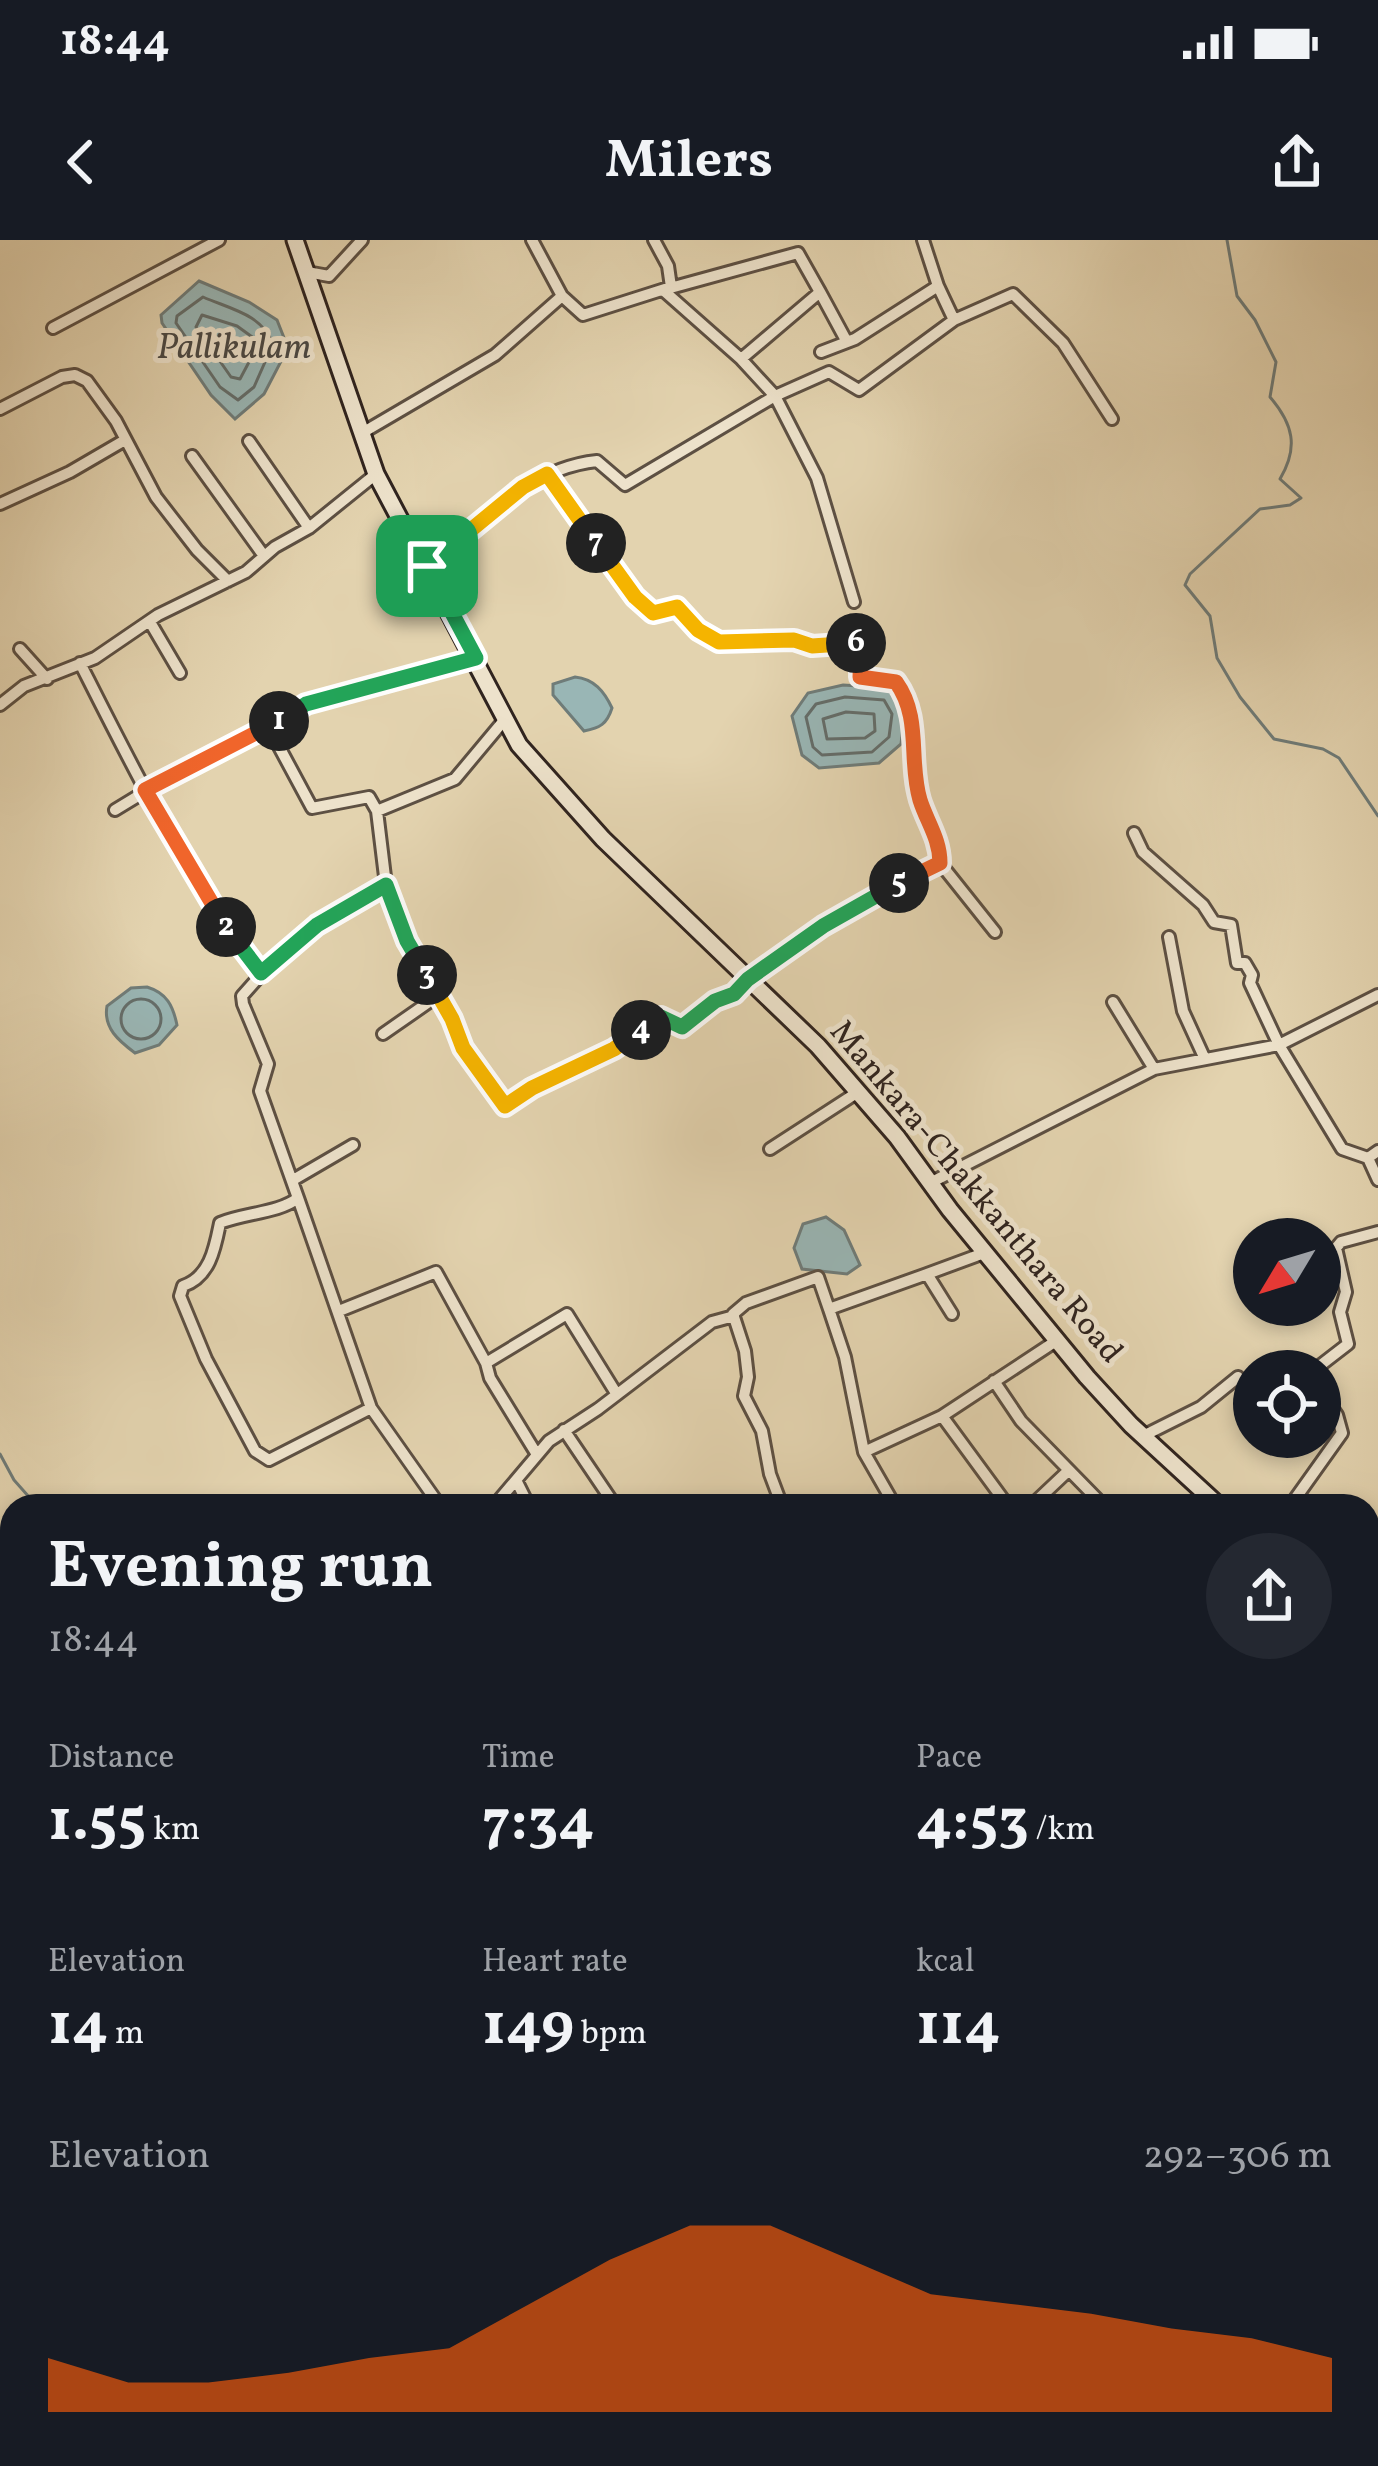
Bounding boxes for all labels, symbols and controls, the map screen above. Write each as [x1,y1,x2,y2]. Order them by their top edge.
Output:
text: 18:44 [60,11,170,74]
text: Milers [605,125,773,200]
icon: back [48,129,114,195]
icon: share [1264,129,1330,195]
water label: Pallikulam [157,324,311,374]
pin: 7 [566,513,626,573]
pin [376,515,478,617]
text: 7 [588,520,604,566]
icon: arrive [394,533,460,599]
pin: 6 [826,613,886,673]
text: 6 [847,620,865,666]
pin: 1 [249,691,309,751]
text: 1 [272,698,286,744]
pin: 5 [869,853,929,913]
text: 5 [891,860,907,906]
pin: 2 [196,897,256,957]
text: 2 [217,904,235,950]
pin: 3 [397,945,457,1005]
text: 3 [419,952,435,998]
pin: 4 [611,1000,671,1060]
text: 4 [631,1007,651,1053]
street label: Mankara-Chakkanthara Road [818,1012,1132,1374]
north arrow [1233,1218,1341,1326]
map controls [1233,1218,1341,1458]
button: locate [1233,1350,1341,1458]
text: Evening run [48,1523,434,1615]
button: share [1206,1533,1332,1659]
text: 18:44 [48,1614,139,1668]
text: Distance [48,1736,174,1782]
text: Time [482,1736,554,1782]
text: Pace [916,1736,982,1782]
text: 1.55 [48,1782,146,1865]
text: 7:34 [482,1782,595,1865]
text: 4:53 [916,1782,1029,1865]
text: km [146,1808,200,1854]
text: /km [1029,1808,1095,1854]
text: Elevation [48,1940,185,1986]
text: Heart rate [482,1940,628,1986]
text: kcal [916,1940,975,1986]
text: 14 [48,1986,108,2069]
text: 149 [482,1986,574,2069]
text: 114 [916,1986,1001,2069]
text: m [108,2012,144,2058]
text: bpm [574,2012,647,2058]
text: Elevation [48,2130,210,2184]
text: 292–306 m [1143,2130,1332,2184]

